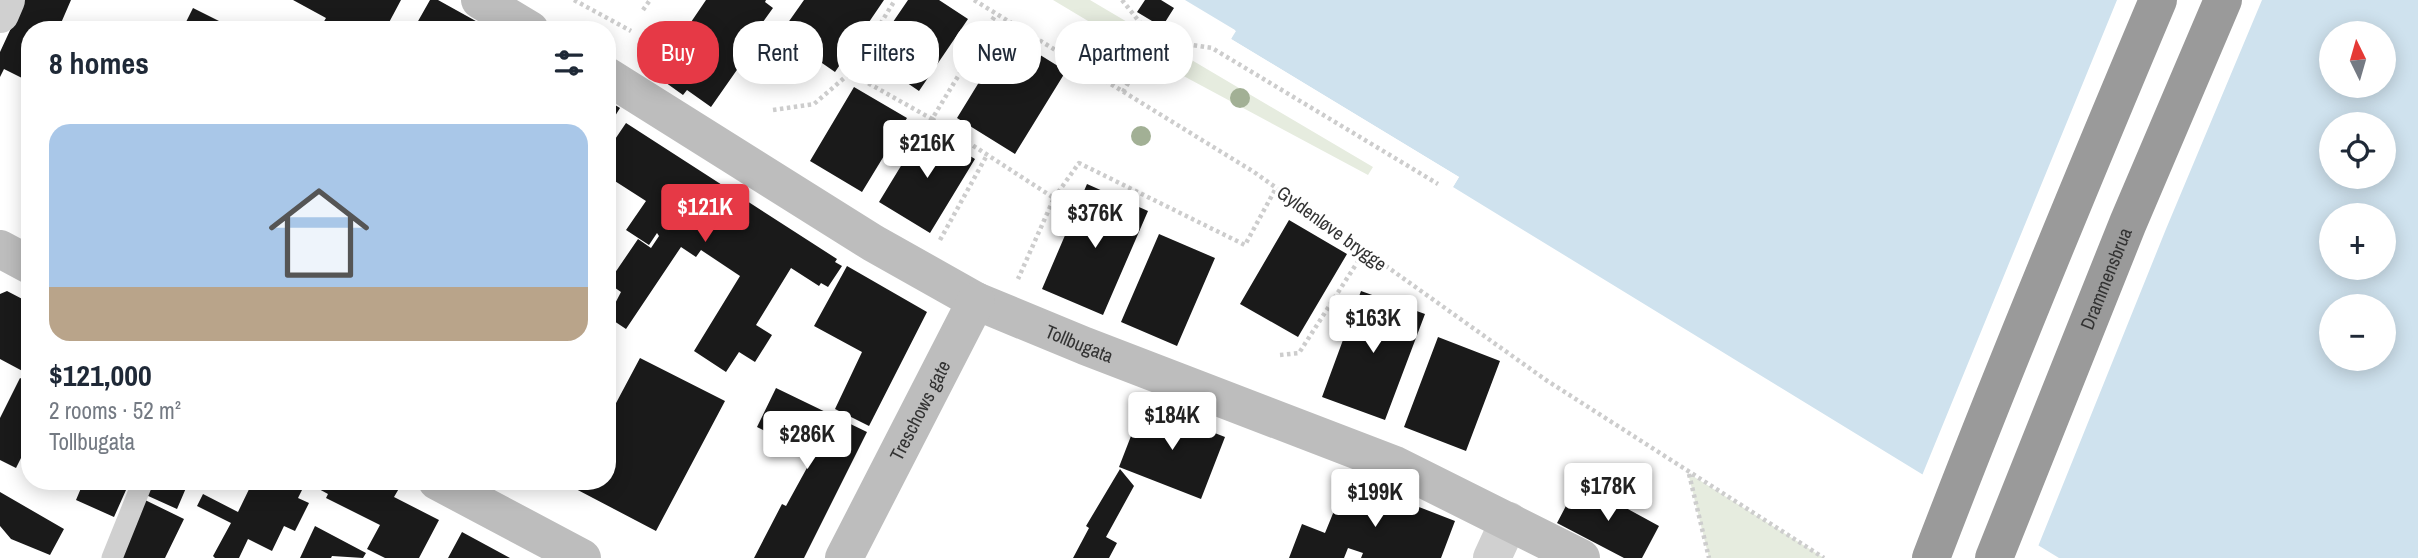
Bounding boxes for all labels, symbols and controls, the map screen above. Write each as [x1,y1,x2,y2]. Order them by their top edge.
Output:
chip: Buy [637,21,719,84]
chip: Rent [733,21,823,84]
chip: Filters [837,21,939,84]
chip: New [953,21,1041,84]
chip: Apartment [1055,21,1193,84]
north arrow [2319,21,2396,98]
map controls [2319,21,2396,371]
text: 8 homes [49,43,149,83]
icon: filters [550,44,588,82]
button: locate [2319,112,2396,189]
pin: $216K [878,120,976,180]
text: $216K [899,127,955,158]
icon: home [256,170,382,296]
street label: Gyldenløve brygge [1272,179,1392,277]
pin: $121K [656,184,754,244]
pin: $376K [1046,190,1144,250]
text: $121K [677,191,733,222]
text: $376K [1067,197,1123,228]
button: + [2319,203,2396,280]
street label: Drammensbrua [2074,224,2138,333]
button: − [2319,294,2396,371]
pin: $163K [1324,296,1422,355]
text: $163K [1345,302,1401,333]
street label: Tollbugata [1041,318,1117,369]
text: $121,000 [49,355,152,395]
street label: Treschows gate [883,356,956,465]
pin: $184K [1123,392,1221,452]
text: 2 rooms · 52 m² [49,395,181,426]
text: $184K [1144,399,1200,430]
pin: $286K [758,412,856,471]
text: $286K [779,418,835,449]
text: Tollbugata [49,426,135,457]
pin: $178K [1559,463,1657,523]
pin: $199K [1326,470,1424,529]
text: $178K [1580,470,1636,501]
text: $199K [1347,476,1403,507]

